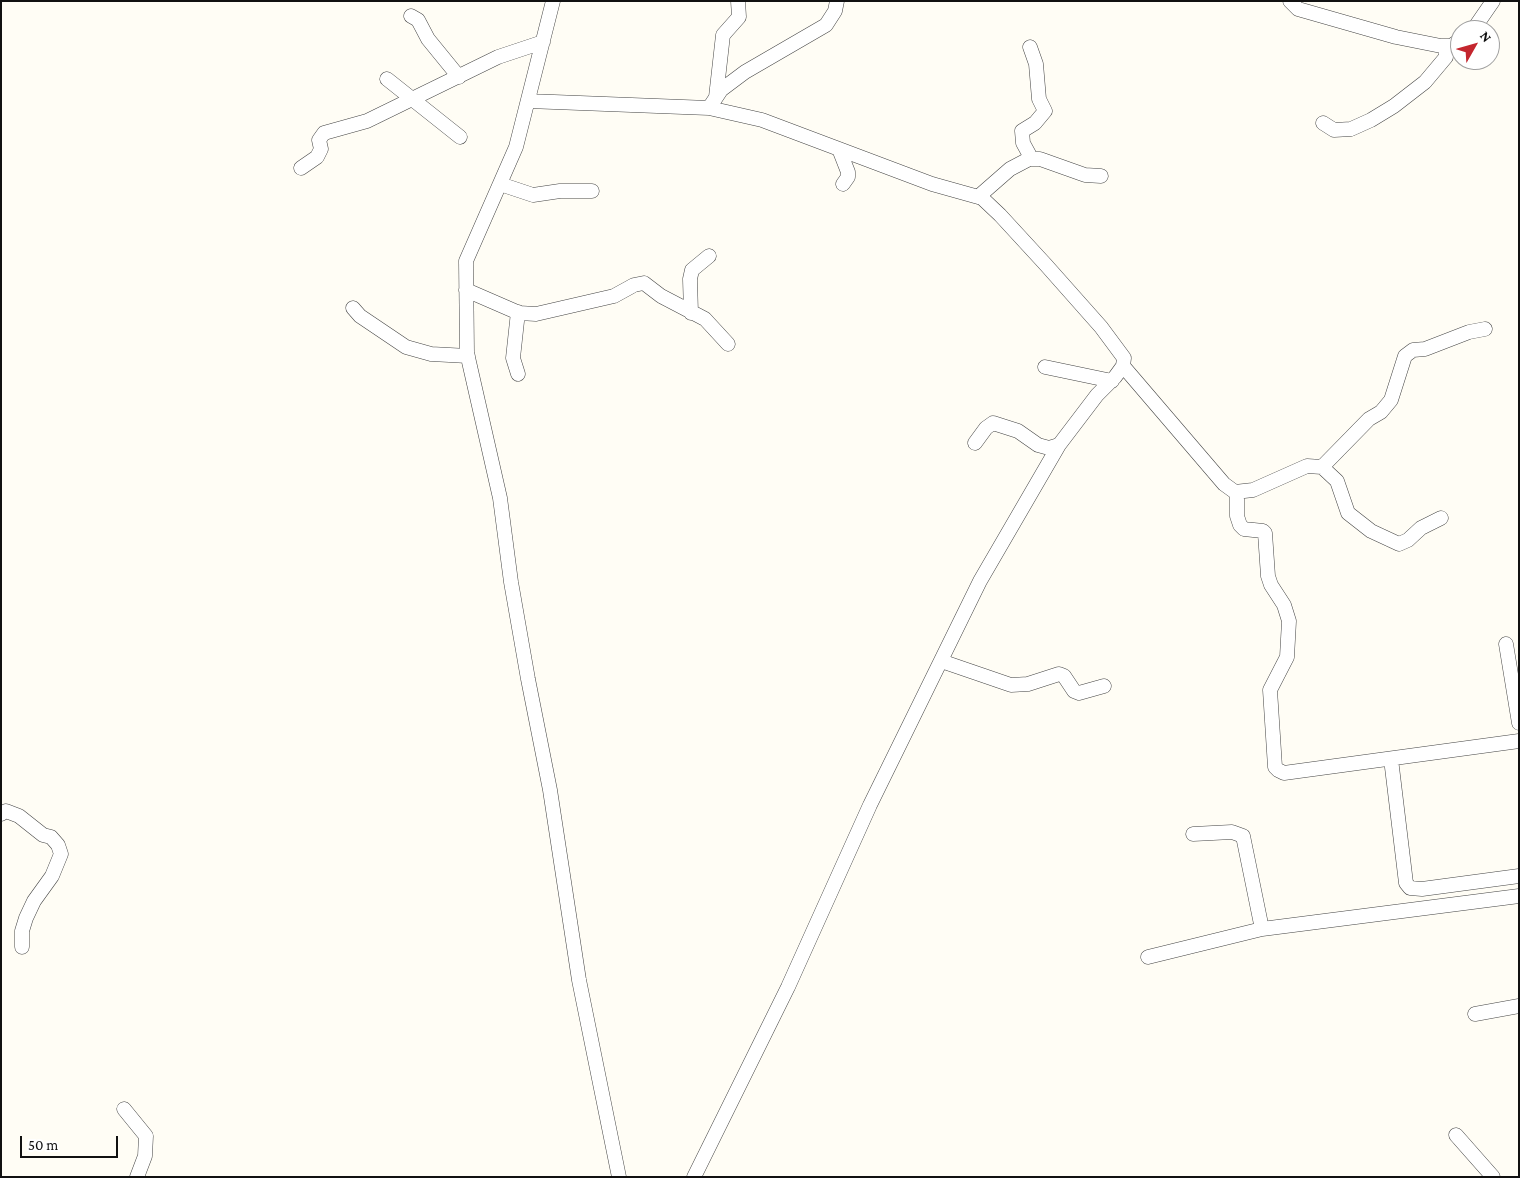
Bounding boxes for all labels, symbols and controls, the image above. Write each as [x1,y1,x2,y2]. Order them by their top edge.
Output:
north arrow [1450,20,1500,70]
text: N [1477,28,1495,45]
scale bar [22,1126,120,1158]
text: 50 m [28,1137,58,1153]

